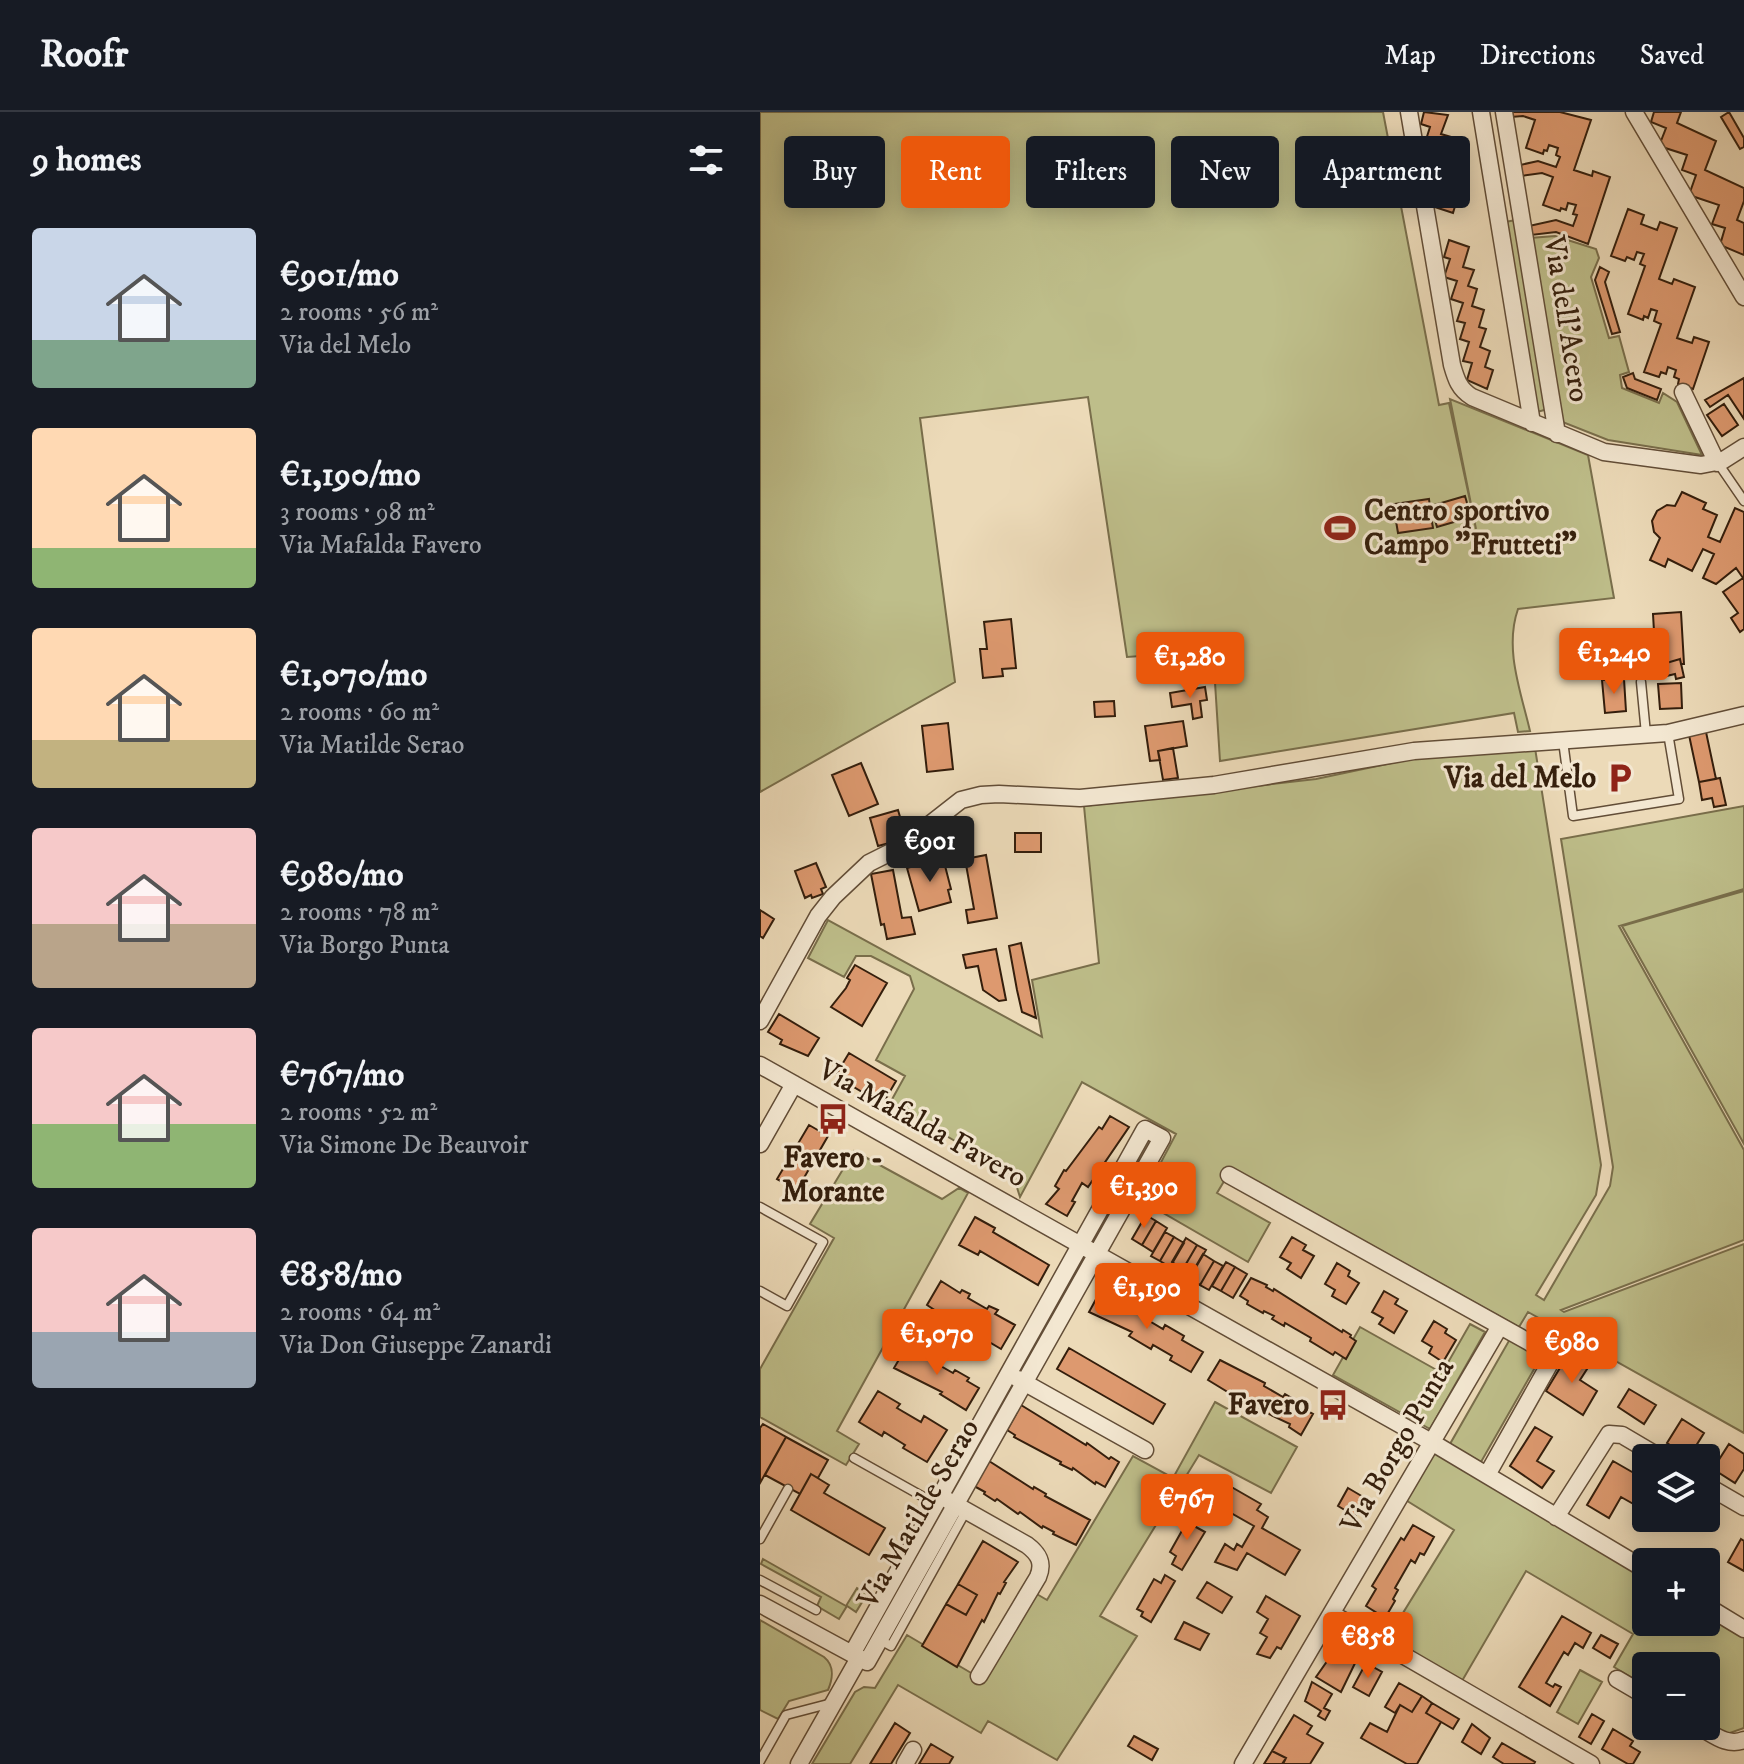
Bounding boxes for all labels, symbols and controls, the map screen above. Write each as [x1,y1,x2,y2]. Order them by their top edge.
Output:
text: Roofr [40,31,128,79]
text: Map [1384,38,1436,73]
text: Directions [1480,38,1596,73]
text: Saved [1640,38,1704,73]
chip: Buy [784,136,885,208]
chip: Rent [901,136,1010,208]
chip: Filters [1026,136,1155,208]
chip: New [1171,136,1279,208]
chip: Apartment [1295,136,1470,208]
icon: filters [684,138,728,182]
text: 9 homes [32,139,141,181]
street label: Via dell'Acero [1534,232,1597,405]
text: €901/mo [280,254,399,296]
icon: home [96,260,192,356]
text: 2 rooms · 56 m² [280,296,438,329]
text: Via del Melo [280,329,411,362]
text: €1,190/mo [280,454,420,496]
icon: home [96,460,192,556]
place label: Centro sportivo Campo "Frutteti" [1364,493,1577,564]
text: 3 rooms · 98 m² [280,496,435,529]
sports icon: Centro sportivo Campo "Frutteti" [1323,511,1357,545]
text: Via Mafalda Favero [280,529,482,562]
pin: €1,240 [1549,628,1679,696]
pin: €1,280 [1125,632,1255,700]
text: €1,240 [1577,637,1651,670]
text: €1,280 [1154,641,1226,674]
text: €1,070/mo [280,654,427,696]
icon: home [96,660,192,756]
text: 2 rooms · 60 m² [280,696,439,729]
text: Via Matilde Serao [280,729,464,762]
place label: Via del Melo [1444,760,1596,797]
parking icon: Via del Melo [1603,761,1637,795]
pin: €901 [883,816,977,884]
text: €901 [904,825,956,858]
text: €980/mo [280,854,403,896]
icon: home [96,860,192,956]
text: 2 rooms · 78 m² [280,896,438,929]
text: Via Borgo Punta [280,929,450,962]
street label: Via Mafalda Favero [810,1051,1033,1197]
text: €767/mo [280,1054,404,1096]
icon: home [96,1060,192,1156]
text: 2 rooms · 52 m² [280,1096,437,1129]
bus stop icon: Favero - Morante [816,1102,850,1136]
text: Via Simone De Beauvoir [280,1129,529,1162]
place label: Favero - Morante [782,1140,885,1211]
pin: €1,390 [1079,1162,1209,1230]
text: €1,390 [1110,1171,1178,1204]
text: €858/mo [280,1254,402,1296]
icon: home [96,1260,192,1356]
pin: €1,190 [1082,1263,1212,1331]
text: €1,190 [1113,1272,1181,1305]
text: 2 rooms · 64 m² [280,1296,440,1329]
pin: €1,070 [872,1309,1002,1377]
pin: €980 [1525,1317,1619,1385]
text: €1,070 [900,1318,974,1351]
text: €980 [1544,1326,1600,1359]
text: Via Don Giuseppe Zanardi [280,1329,552,1362]
street label: Via Borgo Punta [1333,1352,1463,1541]
place label: Favero [1228,1387,1309,1424]
bus stop icon: Favero [1316,1388,1350,1422]
street label: Via Matilde Serao [849,1413,988,1616]
map controls [1632,1444,1720,1740]
button: layers [1632,1444,1720,1532]
pin: €767 [1140,1474,1234,1542]
text: €767 [1159,1483,1215,1516]
button: + [1632,1548,1720,1636]
pin: €858 [1321,1612,1415,1680]
text: €858 [1341,1621,1395,1654]
button: − [1632,1652,1720,1740]

